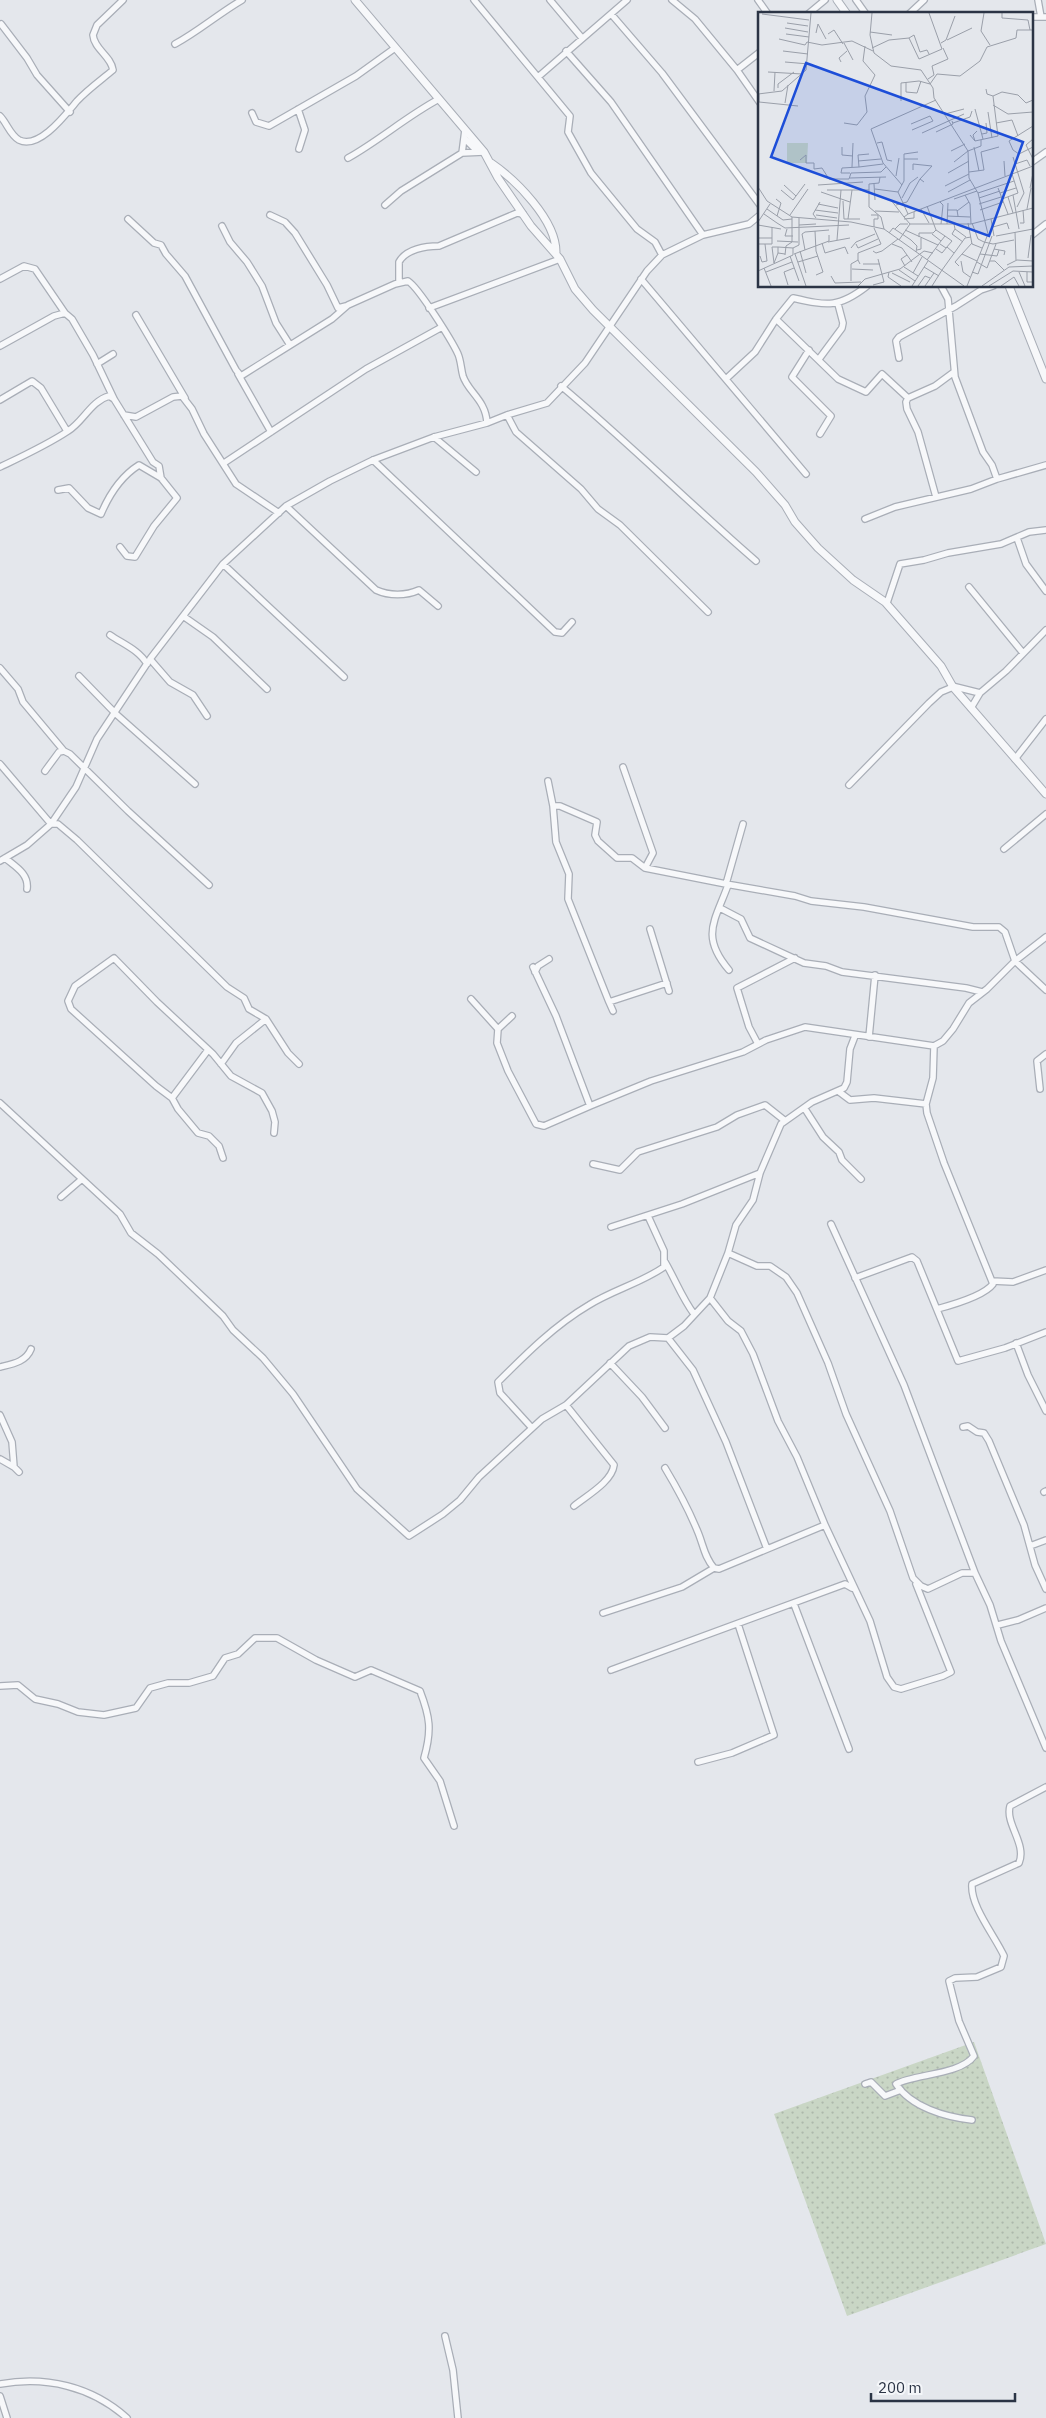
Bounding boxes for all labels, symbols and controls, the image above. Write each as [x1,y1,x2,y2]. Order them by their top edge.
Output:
inset map [758,12,1034,288]
scale bar [871,2370,1015,2402]
text: 200 m [878,2378,922,2397]

